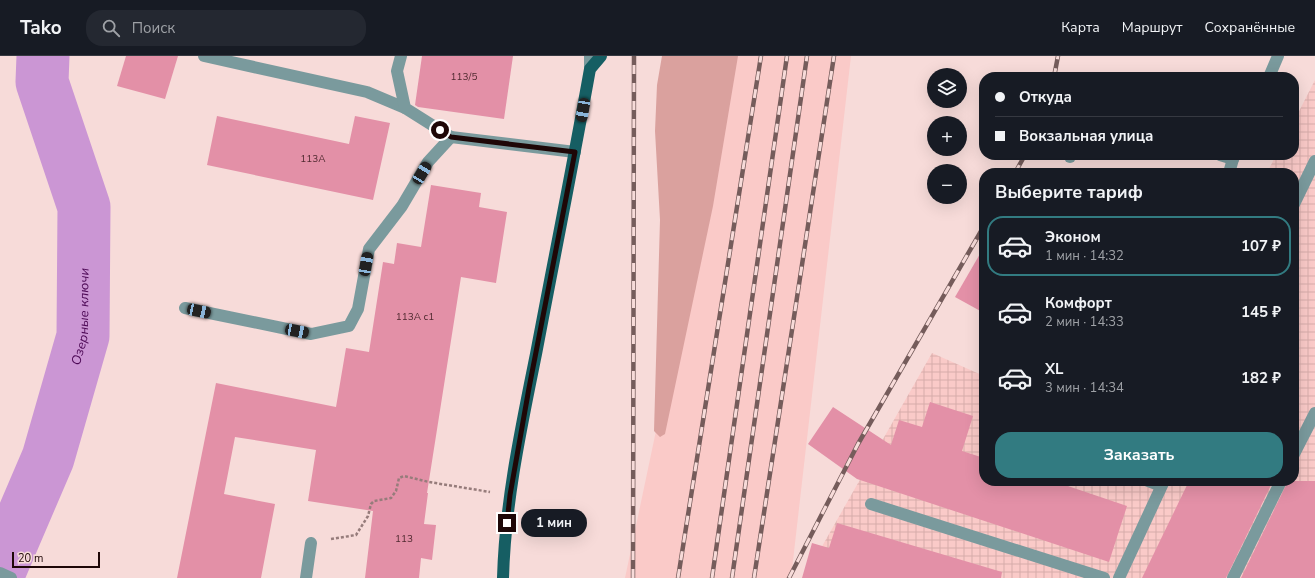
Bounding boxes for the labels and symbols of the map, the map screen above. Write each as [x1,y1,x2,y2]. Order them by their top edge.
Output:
house number: 113/5 [451,70,477,84]
car [575,97,591,123]
route start [431,121,449,139]
house number: 113А [300,152,326,166]
car [411,160,433,186]
car [358,251,374,277]
water label: Озерные ключи [67,267,94,367]
car [186,303,212,319]
house number: 113А с1 [396,310,434,324]
car [284,323,310,339]
callout: 1 мин [521,509,587,537]
route end [498,514,516,532]
house number: 113 [395,532,413,546]
scale bar [12,550,100,569]

